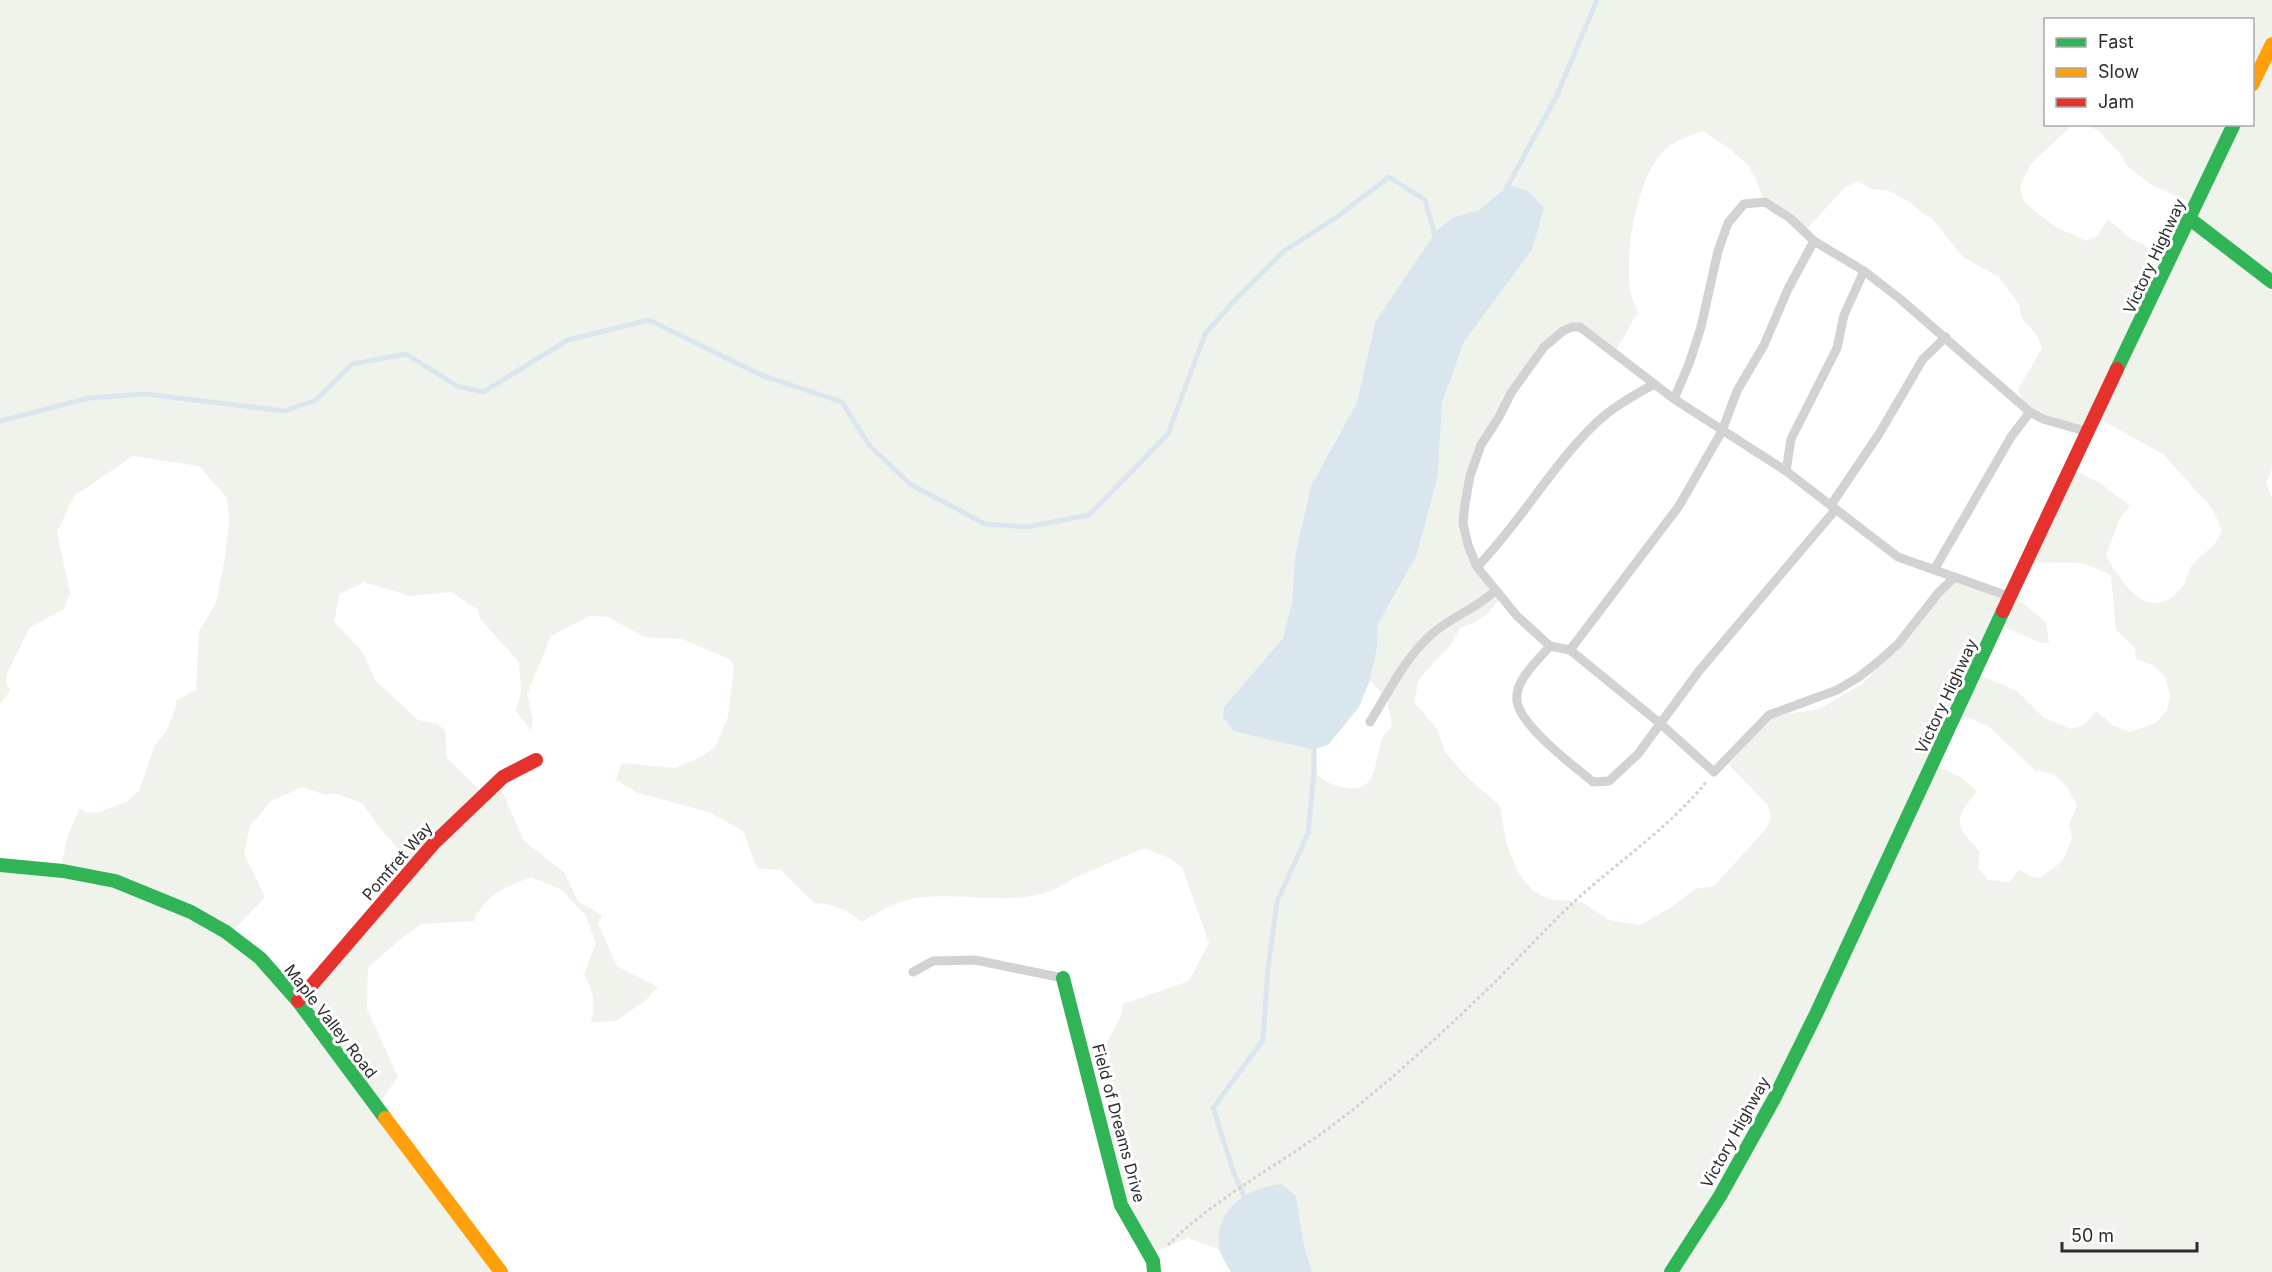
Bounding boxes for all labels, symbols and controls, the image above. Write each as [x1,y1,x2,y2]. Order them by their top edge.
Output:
legend [2044,18,2254,126]
text: Fast [2098,31,2134,52]
text: Slow [2098,61,2139,82]
text: Jam [2098,91,2134,112]
street label: Victory Highway [2119,195,2189,317]
street label: Victory Highway [1911,635,1981,757]
street label: Pomfret Way [358,818,436,904]
street label: Maple Valley Road [280,960,382,1082]
street label: Field of Dreams Drive [1088,1042,1150,1204]
street label: Victory Highway [1696,1073,1774,1191]
scale bar [2062,1215,2197,1253]
text: 50 m [2071,1225,2114,1246]

